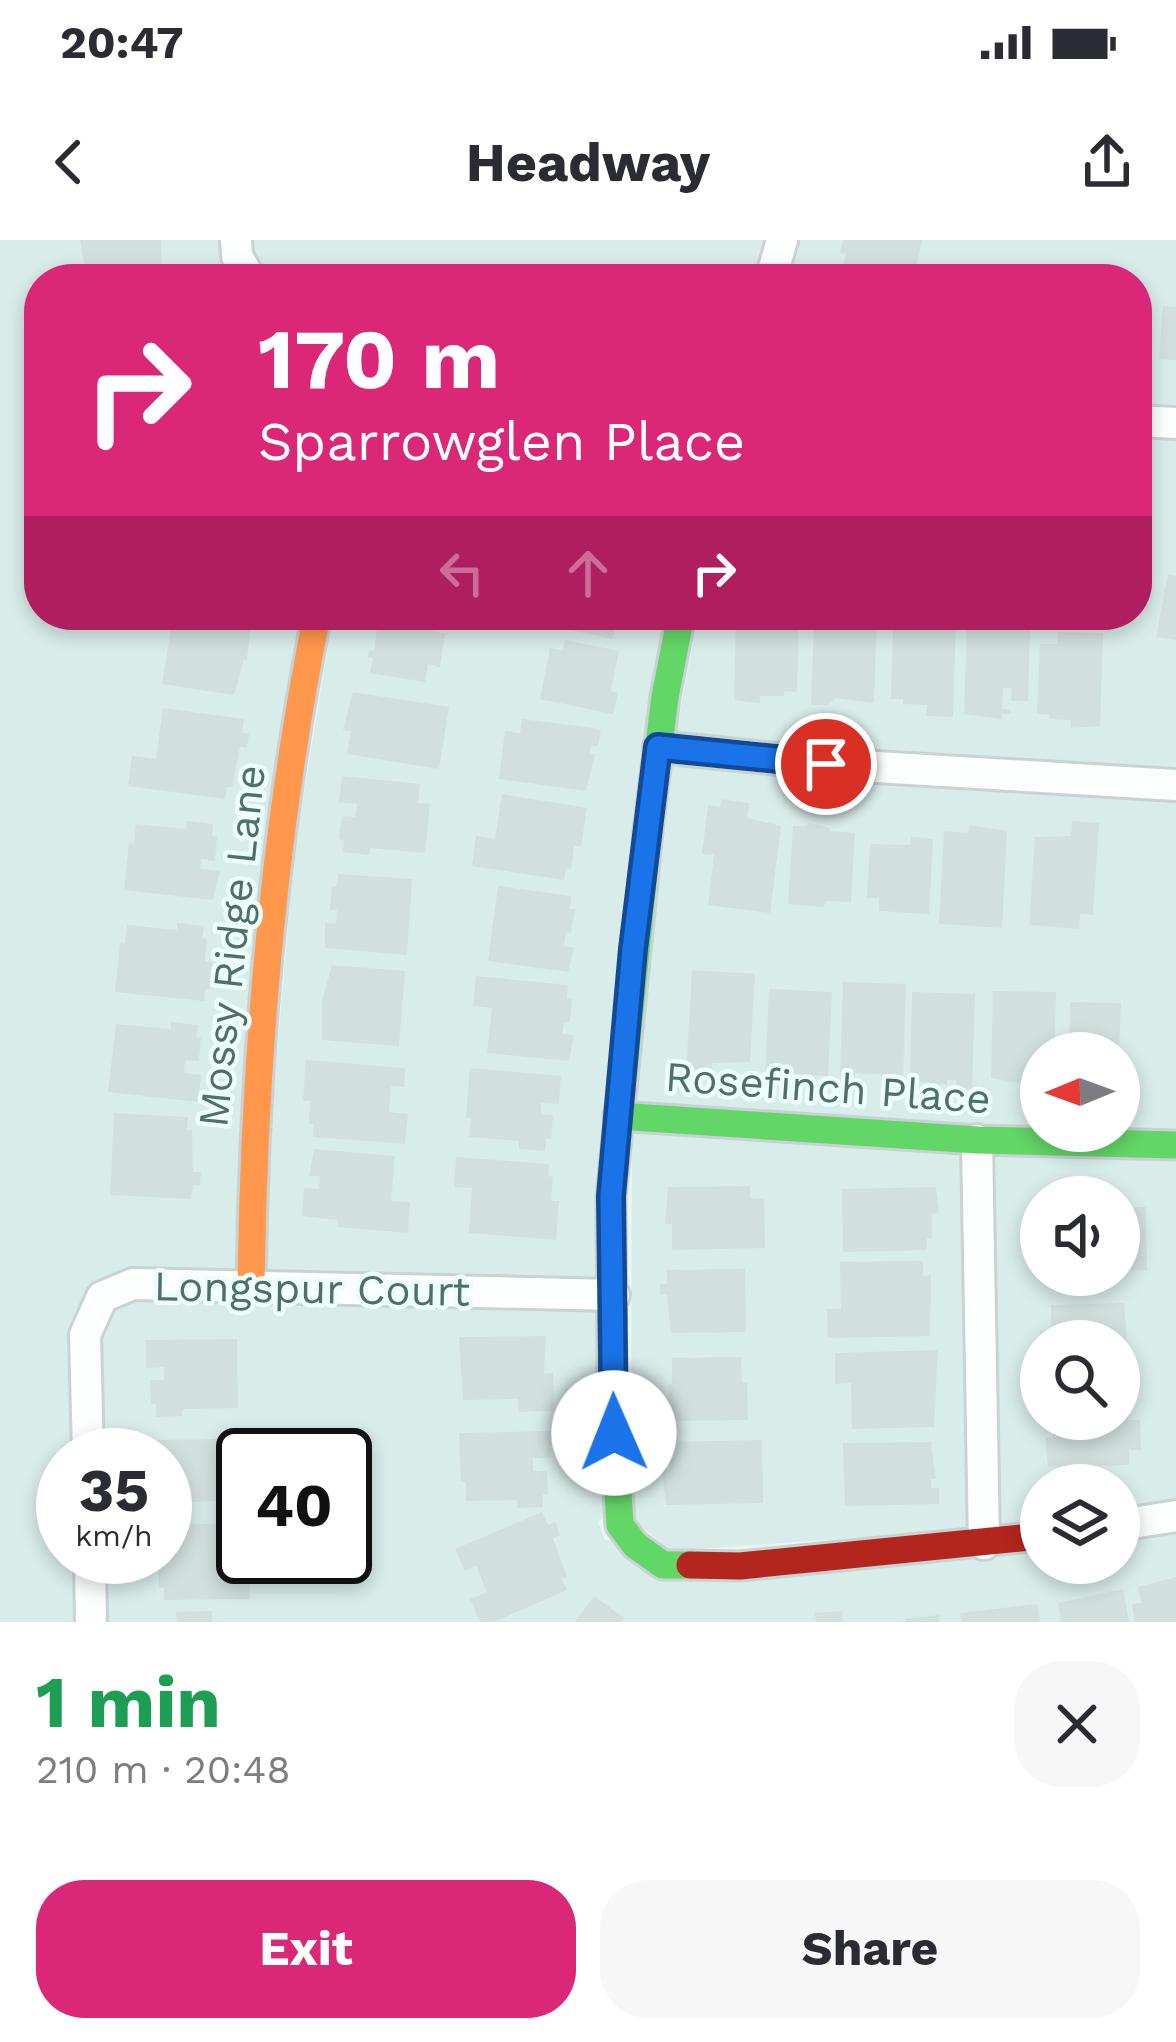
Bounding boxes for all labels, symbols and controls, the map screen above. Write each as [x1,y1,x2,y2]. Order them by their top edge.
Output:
text: 20:47 [60,16,184,69]
icon: back [36,129,102,195]
icon: share [1074,129,1140,195]
text: Headway [466,131,710,194]
text: 170 m [258,310,500,408]
icon: right [60,312,216,468]
text: Sparrowglen Place [258,410,745,473]
icon: left [429,540,495,606]
icon: ahead [555,540,621,606]
icon: right [681,540,747,606]
pin [775,713,877,815]
icon: arrive [793,731,859,797]
street label: Mossy Ridge Lane [188,763,275,1130]
north arrow [1020,1032,1140,1152]
map controls [1020,1032,1140,1584]
street label: Rosefinch Place [664,1052,992,1123]
button: sound [1020,1176,1140,1296]
street label: Longspur Court [153,1261,471,1316]
button: search [1020,1320,1140,1440]
position arrow [551,1370,677,1496]
speed limit sign: 40 [216,1428,372,1584]
text: 35 [79,1455,149,1526]
button: layers [1020,1464,1140,1584]
text: km/h [75,1518,153,1553]
text: 1 min [36,1660,221,1744]
button: close [1014,1661,1140,1787]
text: 210 m · 20:48 [36,1747,290,1792]
button: Exit [36,1880,576,2018]
button: Share [600,1880,1140,2018]

